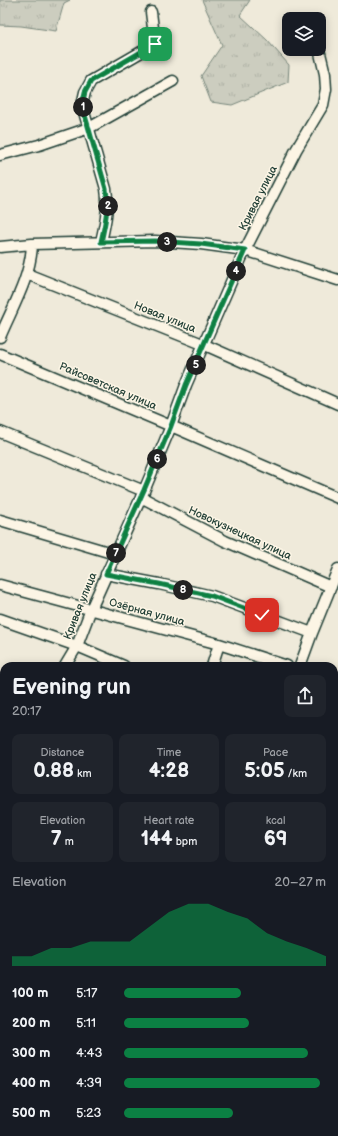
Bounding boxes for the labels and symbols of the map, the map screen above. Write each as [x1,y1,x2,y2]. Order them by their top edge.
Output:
pin [138,27,172,61]
pin: 1 [73,97,93,117]
street label: Кривая улица [236,163,280,233]
pin: 2 [98,196,118,216]
pin: 3 [157,232,177,252]
pin: 4 [226,261,246,281]
street label: Новая улица [132,299,198,336]
pin: 5 [186,355,206,375]
street label: Райсоветская улица [57,360,159,413]
pin: 6 [147,449,167,469]
street label: Новокузнецкая улица [186,503,294,563]
pin: 7 [106,543,126,563]
street label: Кривая улица [61,570,100,641]
pin: 8 [173,580,193,600]
street label: Озёрная улица [108,596,187,628]
pin [245,598,279,632]

